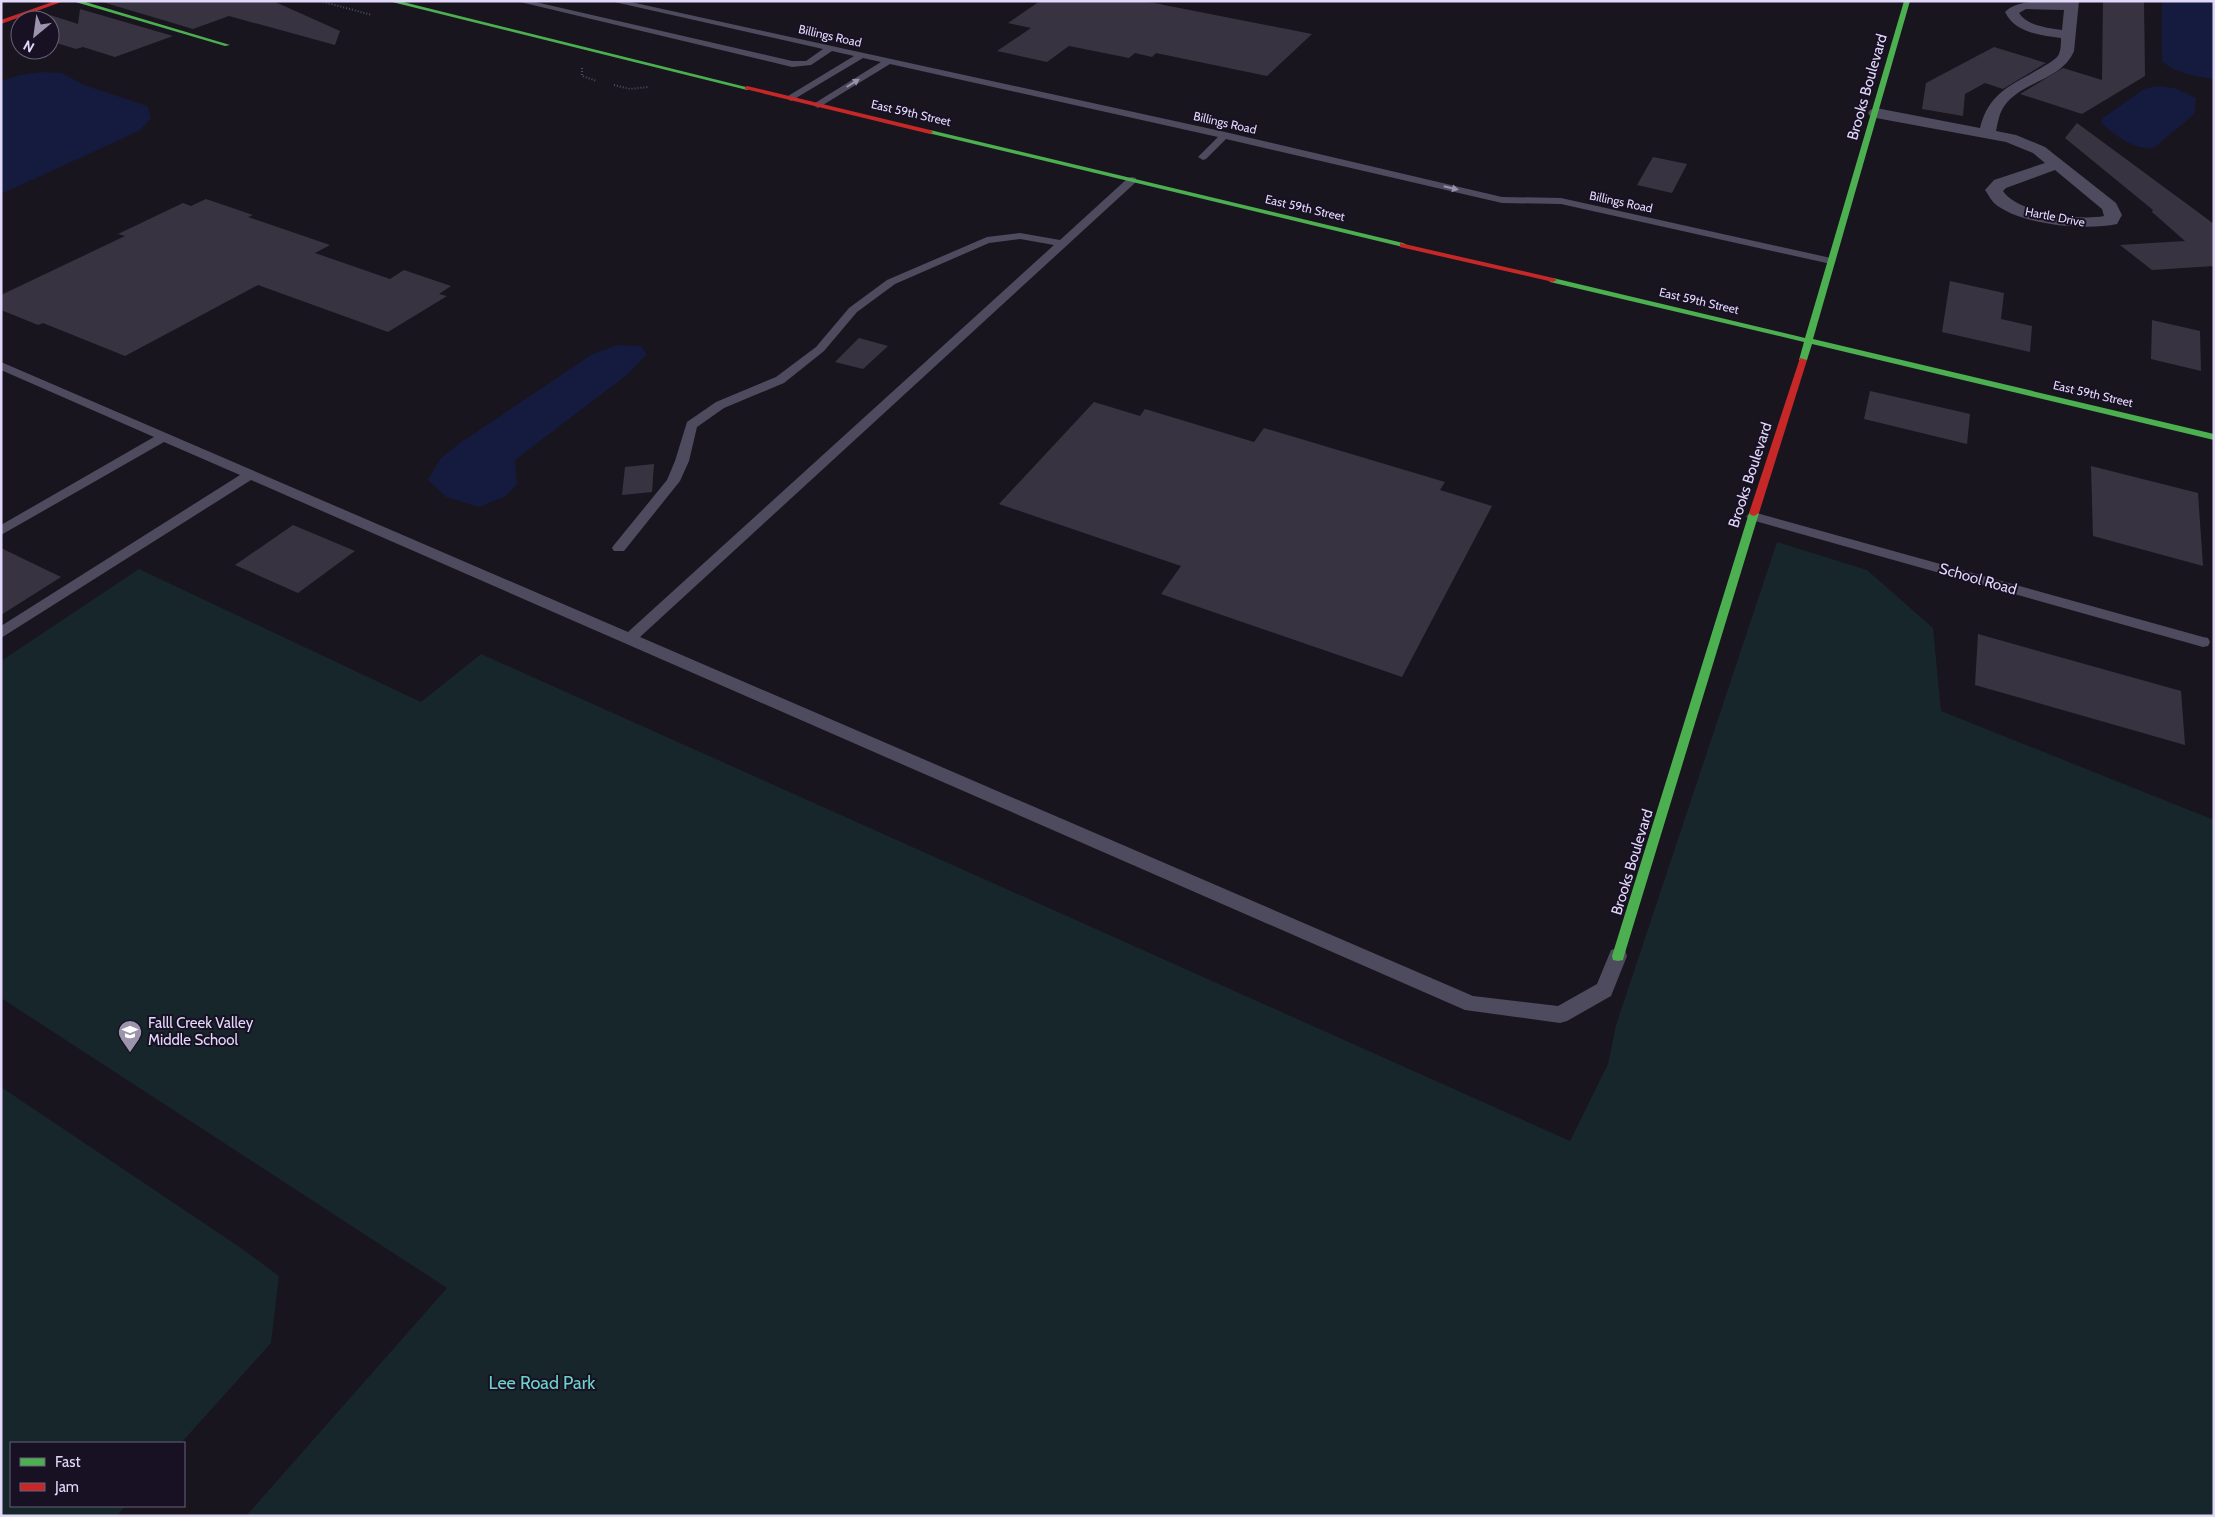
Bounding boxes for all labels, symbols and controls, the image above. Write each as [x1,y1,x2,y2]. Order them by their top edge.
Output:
north arrow [10,10,60,60]
street label: Billings Road [797,21,863,50]
street label: Brooks Boulevard [1843,32,1891,142]
text: N [20,36,37,57]
one-way arrow [846,79,859,88]
street label: East 59th Street [870,96,953,129]
street label: Billings Road [1192,108,1258,137]
one-way arrow [1444,184,1459,192]
street label: Billings Road [1588,187,1654,216]
street label: East 59th Street [1264,191,1347,224]
street label: Hartle Drive [2024,203,2086,230]
street label: East 59th Street [1658,284,1741,317]
street label: East 59th Street [2052,377,2135,410]
street label: Brooks Boulevard [1724,420,1776,530]
street label: School Road [1937,559,2019,599]
street label: Brooks Boulevard [1607,807,1657,917]
place label: Falll Creek Valley Middle School [148,1014,254,1049]
school or university icon: Falll Creek Valley Middle School [117,1019,143,1053]
park label: Lee Road Park [489,1372,596,1394]
legend [10,1442,185,1507]
text: Fast [55,1453,80,1471]
text: Jam [54,1478,79,1496]

